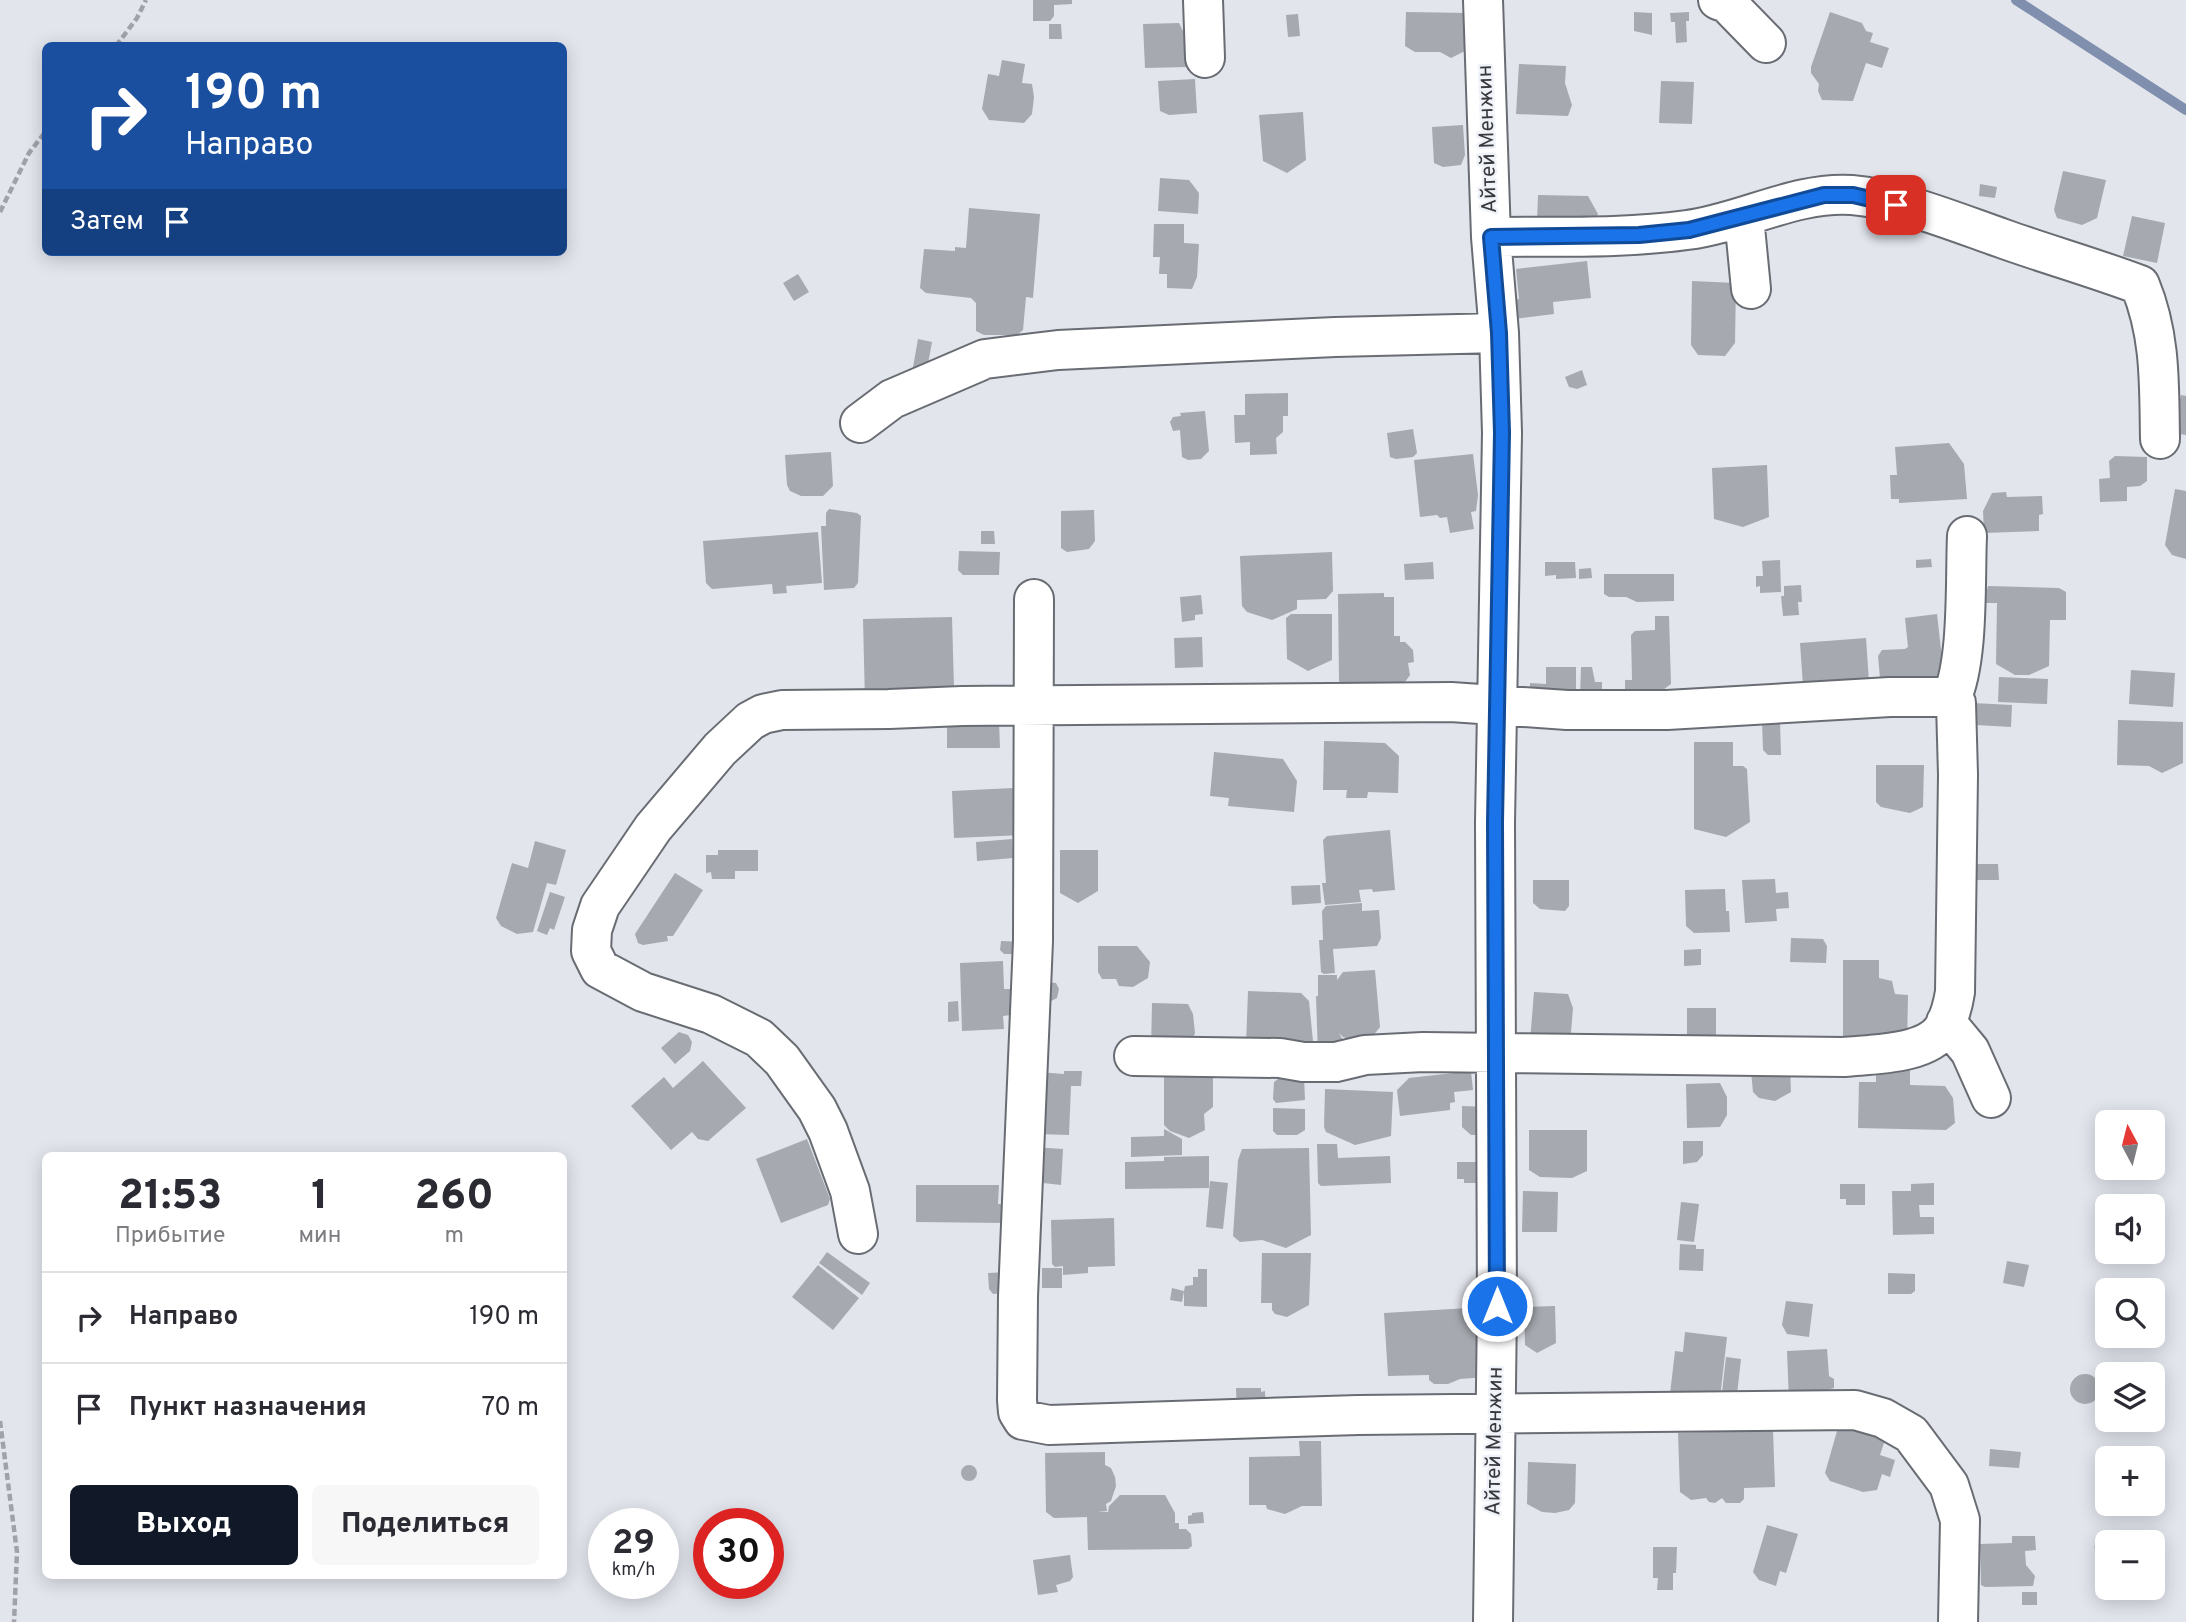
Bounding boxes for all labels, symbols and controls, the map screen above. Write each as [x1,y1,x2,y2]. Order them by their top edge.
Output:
street label: Айтей Менжин [1472,64,1504,214]
text: 190 m [185,65,322,127]
icon: right [70,70,161,161]
text: Направо [185,126,313,166]
pin [1866,175,1926,235]
icon: arrive [1877,186,1915,224]
icon: arrive [158,203,196,241]
text: Затем [70,206,144,239]
north arrow [2095,1110,2165,1180]
map controls [2095,1110,2165,1600]
text: 21:53 [118,1171,222,1224]
text: 1 [311,1171,328,1224]
text: 260 [414,1171,494,1224]
button: sound [2095,1194,2165,1264]
text: Прибытие [115,1222,225,1251]
text: мин [298,1222,341,1251]
text: m [444,1222,464,1251]
position arrow [1460,1269,1534,1343]
button: search [2095,1278,2165,1348]
icon: right [70,1299,108,1337]
text: Направо [129,1301,238,1334]
text: 190 m [469,1301,539,1334]
button: layers [2095,1362,2165,1432]
street label: Айтей Менжин [1480,1366,1510,1516]
icon: arrive [70,1390,108,1428]
text: Пункт назначения [129,1392,367,1425]
text: 70 m [481,1392,539,1425]
button: + [2095,1446,2165,1516]
button: Выход [70,1485,298,1565]
button: Поделиться [312,1485,539,1565]
speed limit sign: 30 [693,1508,784,1599]
text: 29 [612,1522,655,1566]
button: − [2095,1530,2165,1600]
text: km/h [612,1559,655,1582]

